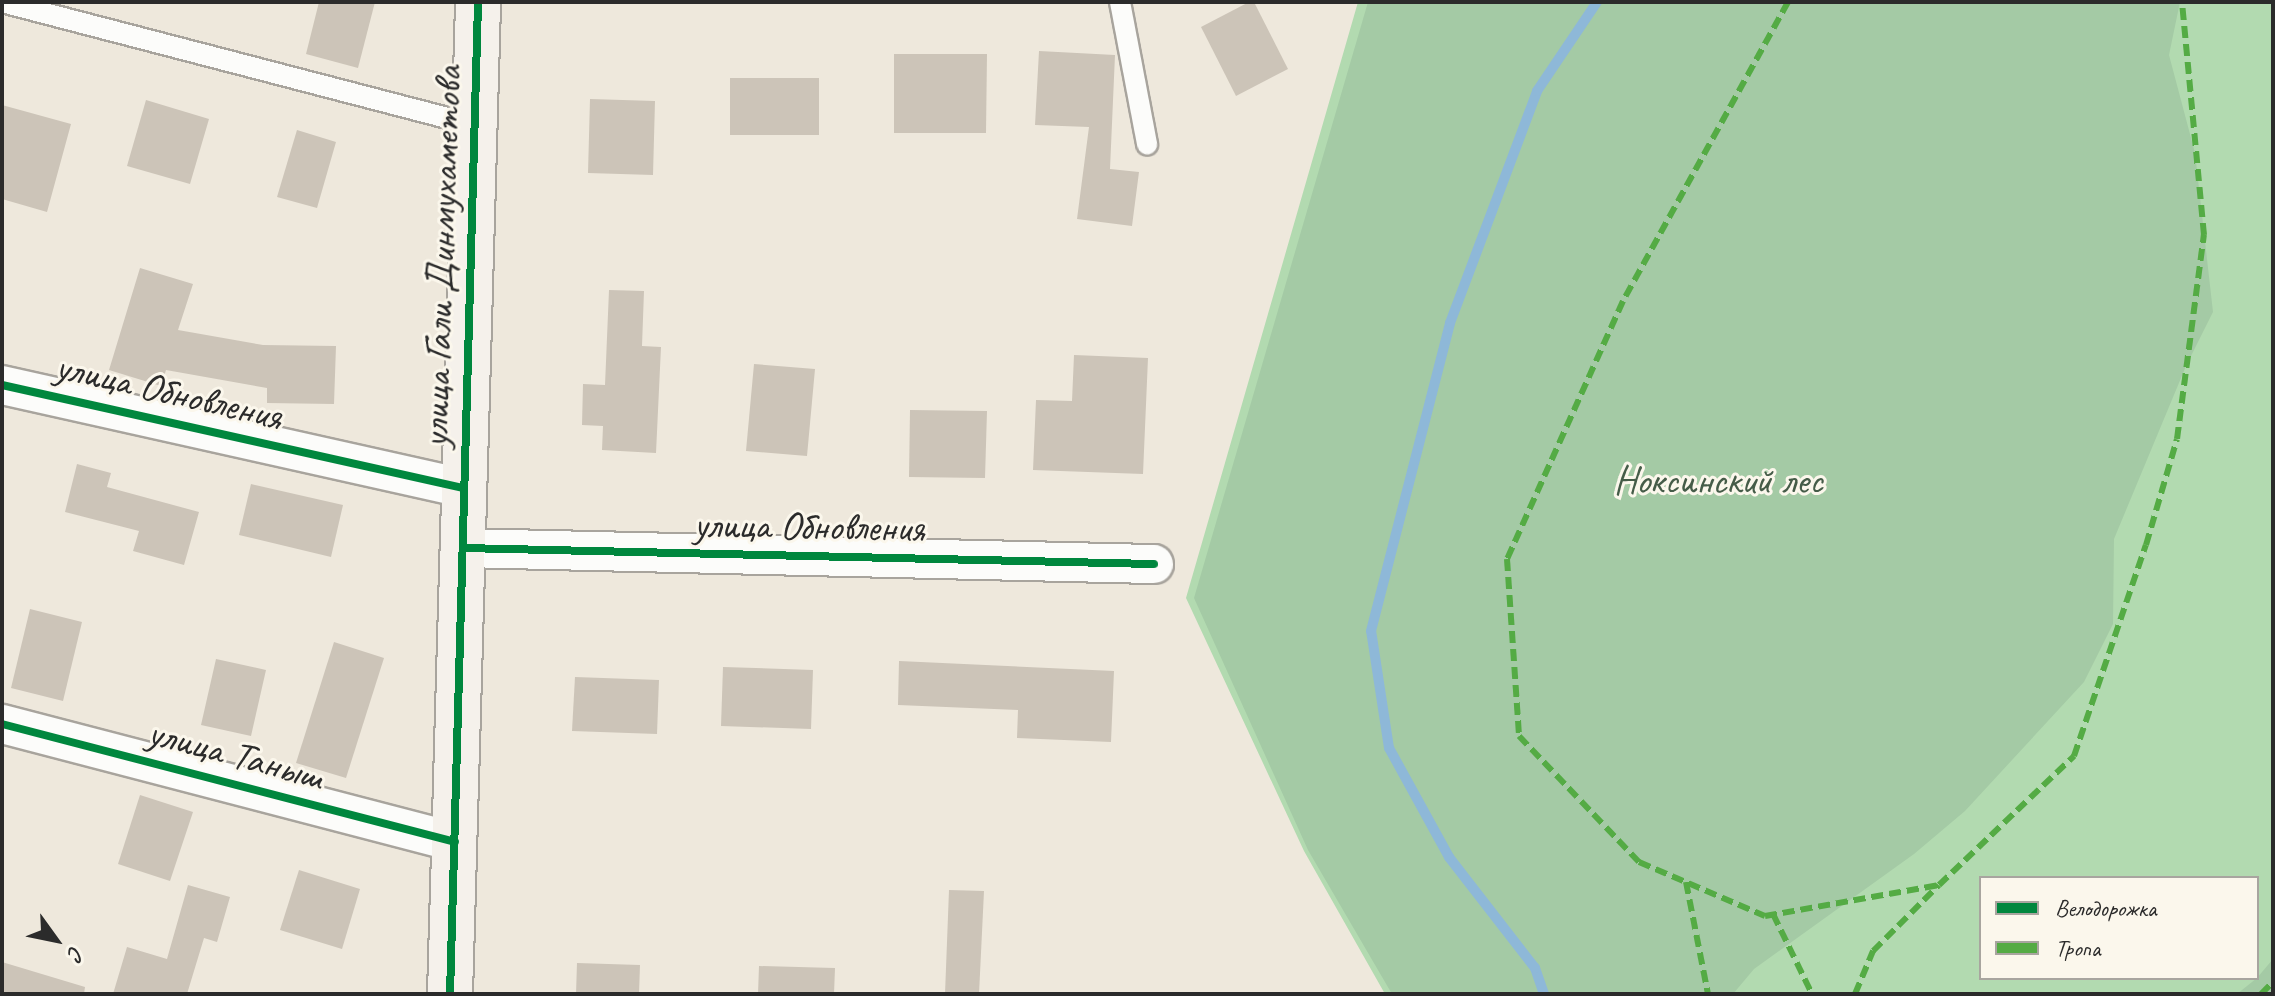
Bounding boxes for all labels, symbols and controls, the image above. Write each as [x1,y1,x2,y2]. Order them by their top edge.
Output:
street label: улица Гали Динмухаметова [410,64,472,450]
street label: улица Обновления [50,341,288,441]
park label: Ноксинский лес [1613,456,1823,504]
street label: улица Обновления [692,500,926,552]
street label: улица Таныш [143,708,329,800]
legend [1979,876,2259,980]
text: Велодорожка [2055,893,2156,923]
north arrow [16,900,96,980]
text: Тропа [2055,933,2100,963]
text: С [61,941,91,965]

